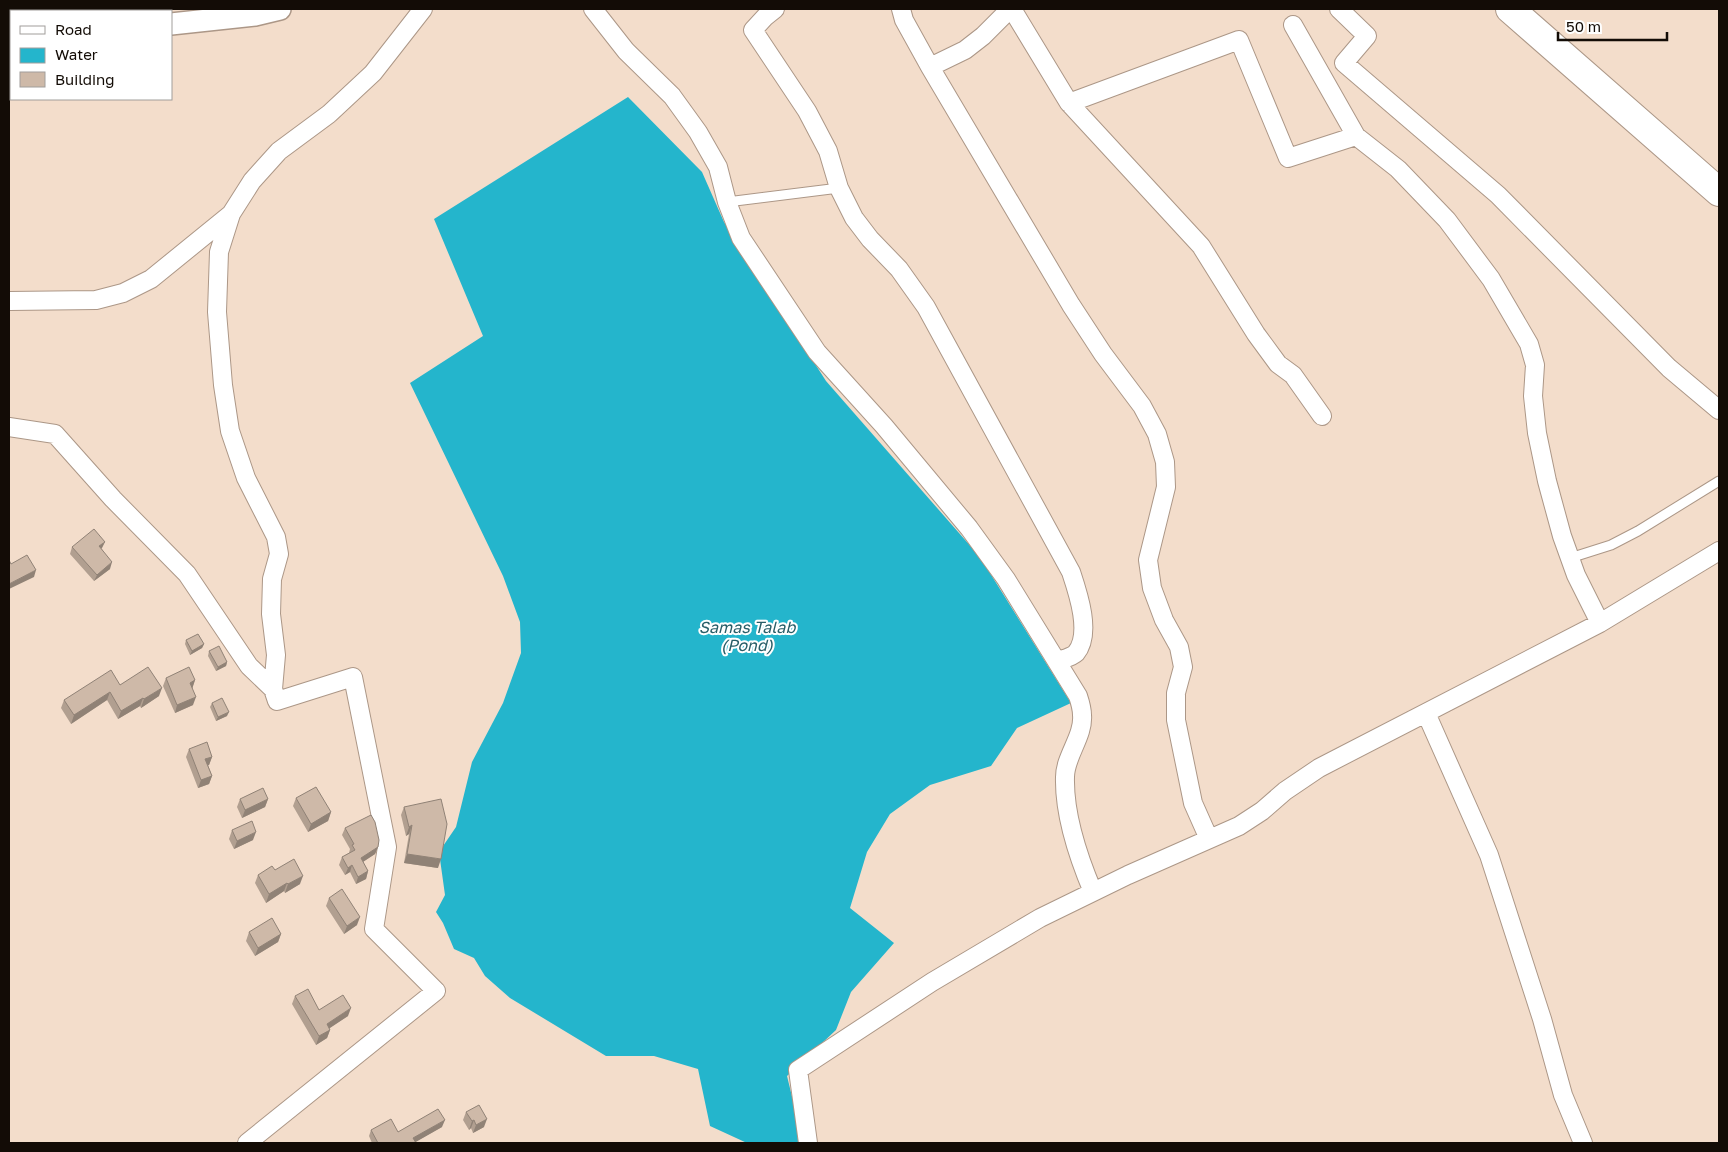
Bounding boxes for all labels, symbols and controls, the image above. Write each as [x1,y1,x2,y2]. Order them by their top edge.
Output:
legend [10,10,172,100]
scale bar [1558,10,1667,42]
text: 50 m [1566,17,1601,35]
text: Road [55,20,92,38]
text: Water [55,45,98,63]
text: Building [55,70,115,88]
water label: Samas Talab (Pond) [699,617,796,655]

